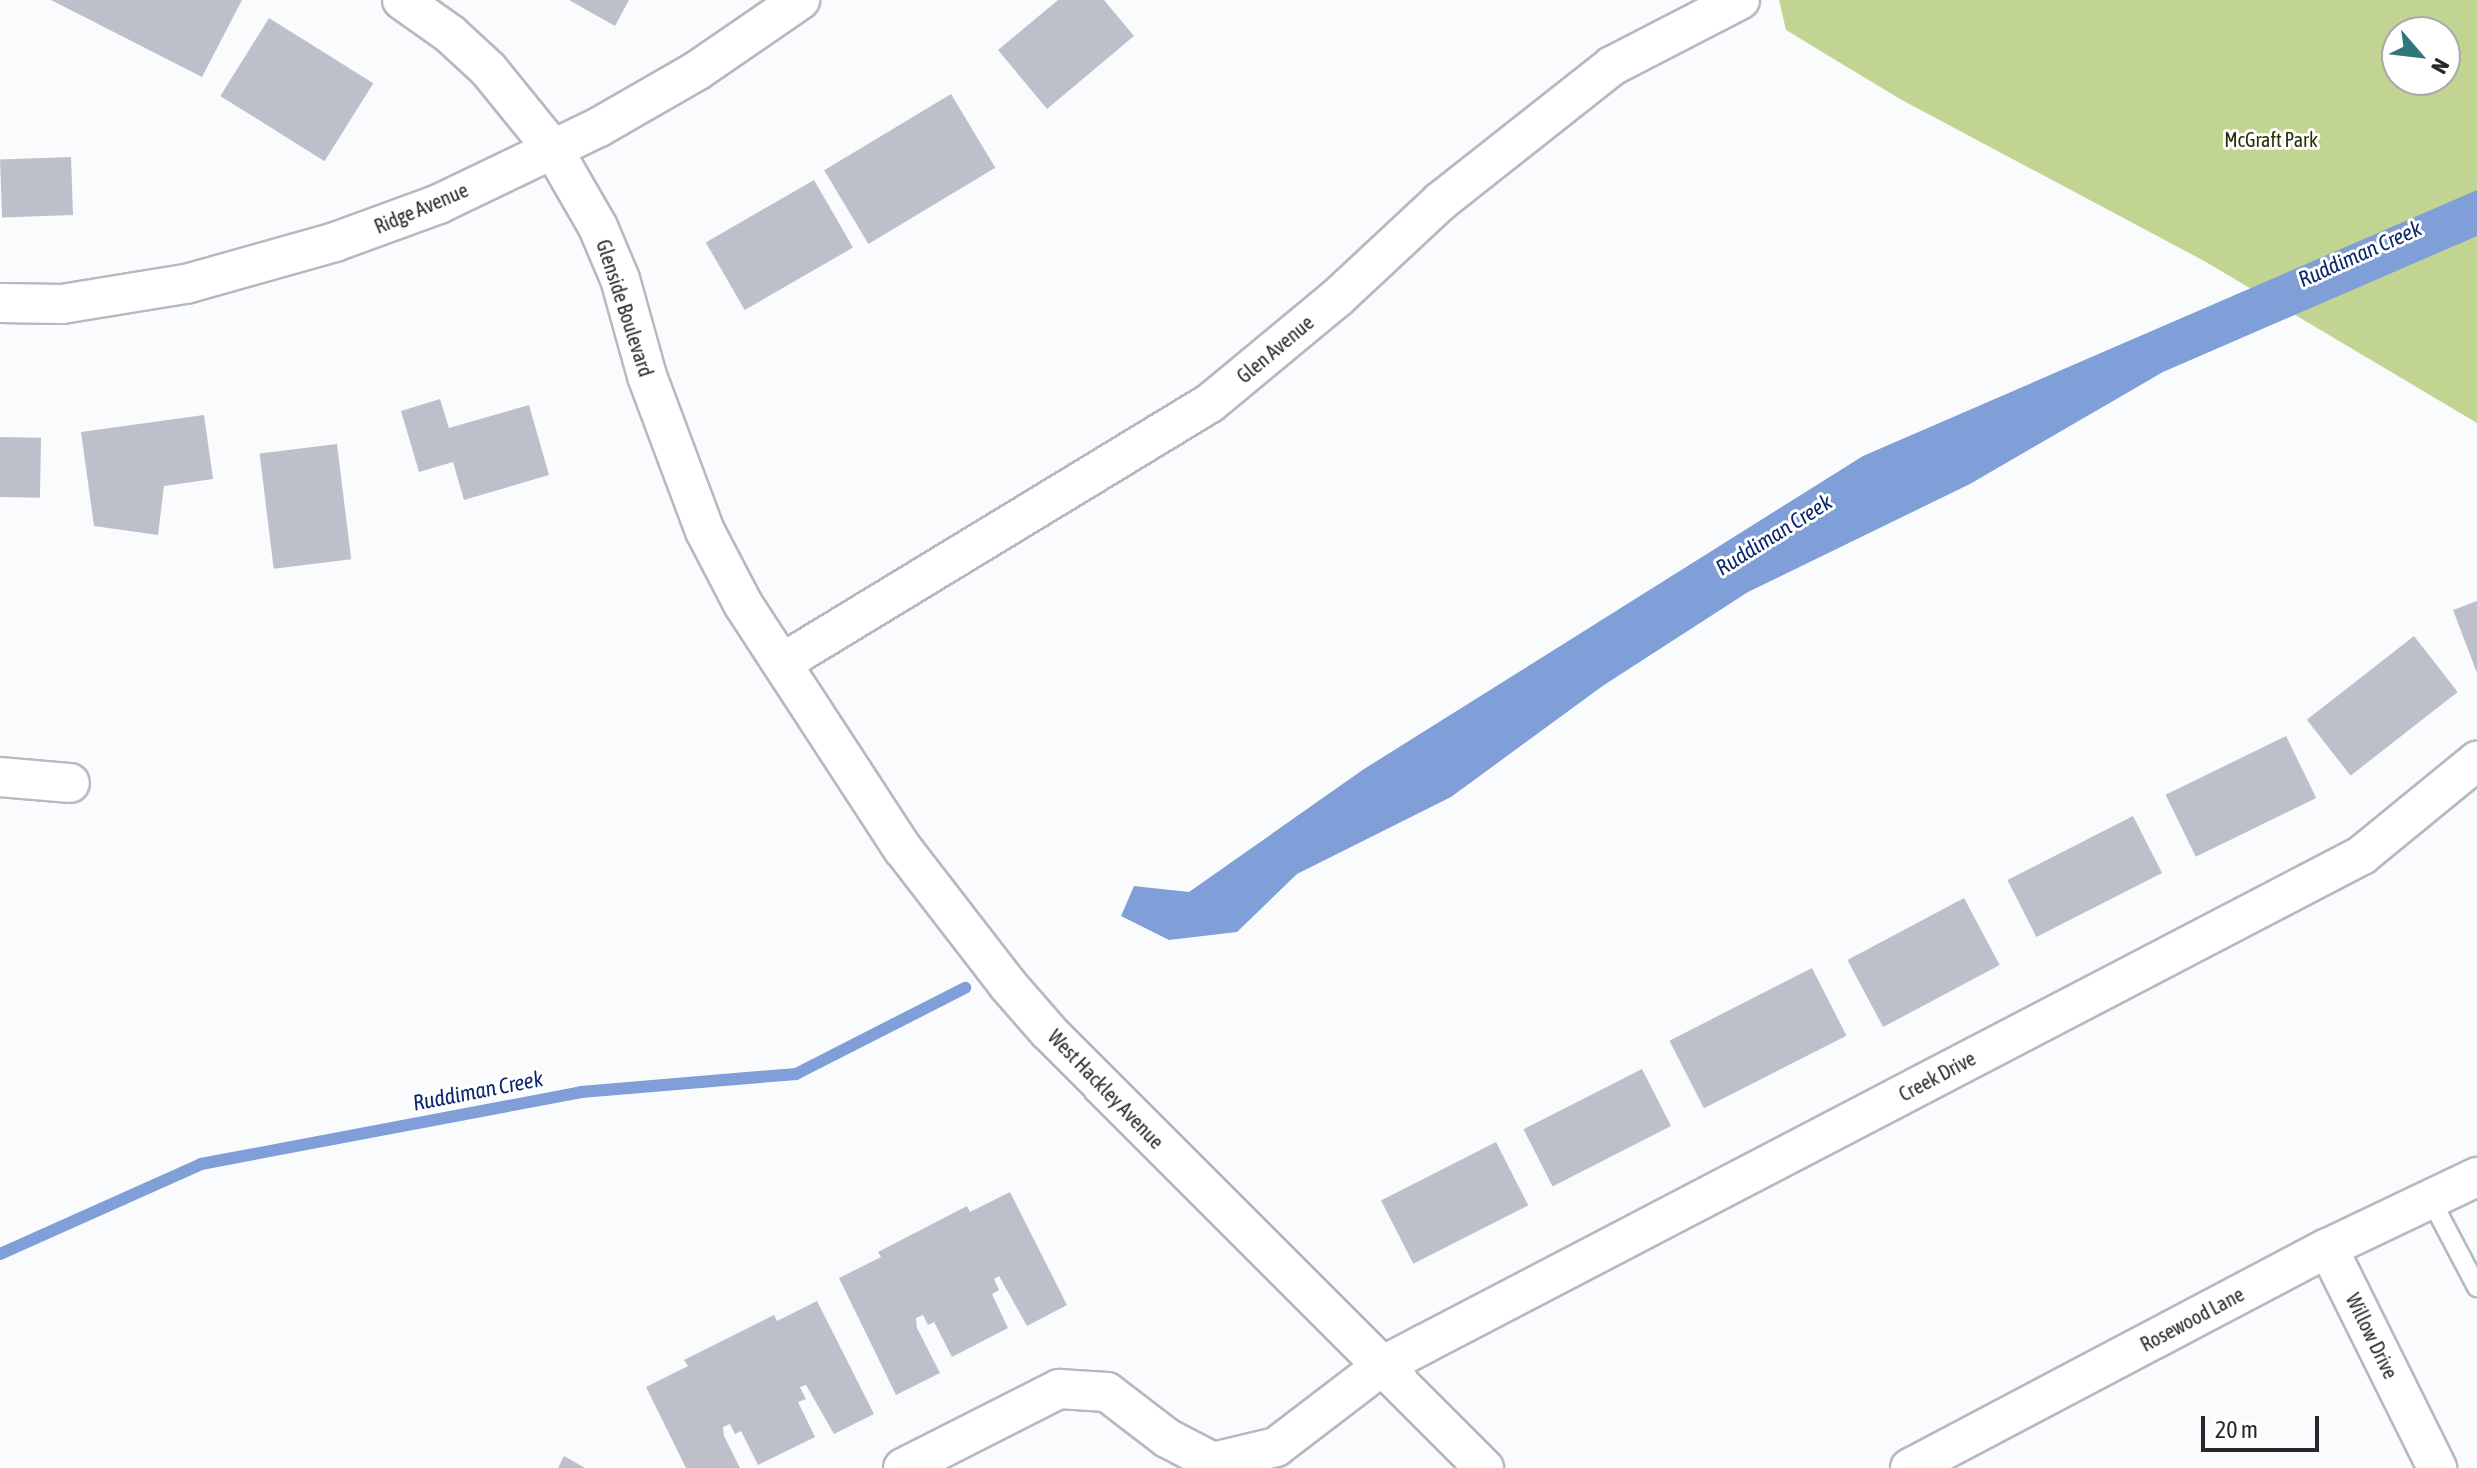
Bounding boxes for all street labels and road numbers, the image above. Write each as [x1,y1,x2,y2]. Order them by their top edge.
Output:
street label: Ridge Avenue [371,178,471,238]
street label: Glenside Boulevard [592,236,658,380]
street label: Glen Avenue [1232,310,1318,388]
street label: West Hackley Avenue [1043,1025,1169,1153]
street label: Creek Drive [1895,1046,1979,1106]
street label: Rosewood Lane [2136,1282,2248,1356]
street label: Willow Drive [2341,1289,2403,1383]

